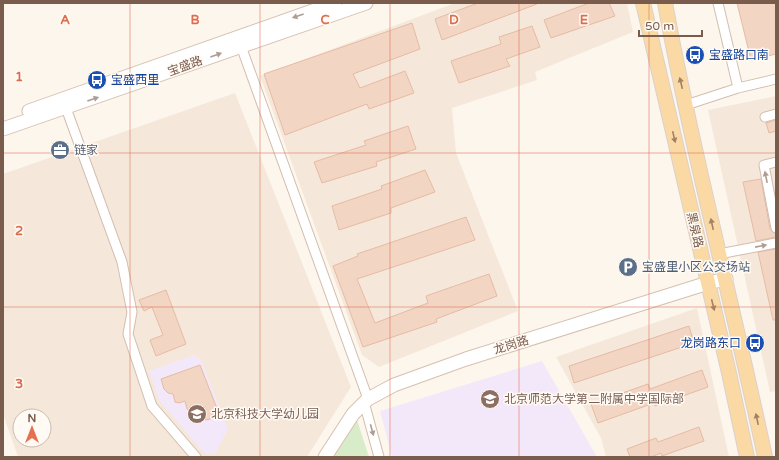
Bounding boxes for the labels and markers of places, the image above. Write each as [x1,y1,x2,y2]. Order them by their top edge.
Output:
bus stop icon: 宝盛路口南 [684,44,706,66]
place label: 宝盛路口南 [709,48,769,62]
bus stop icon: 宝盛西里 [86,69,108,91]
place label: 宝盛西里 [111,73,159,87]
office icon: 链家 [49,139,71,161]
place label: 链家 [74,143,98,157]
parking icon: 宝盛里小区公交场站 [617,256,639,278]
place label: 宝盛里小区公交场站 [642,260,750,274]
bus stop icon: 龙岗路东口 [744,332,766,354]
place label: 龙岗路东口 [681,336,741,350]
school or university icon: 北京师范大学第二附属中学国际部 [479,388,501,410]
place label: 北京师范大学第二附属中学国际部 [504,392,684,406]
school or university icon: 北京科技大学幼儿园 [186,403,208,425]
place label: 北京科技大学幼儿园 [211,407,319,421]

